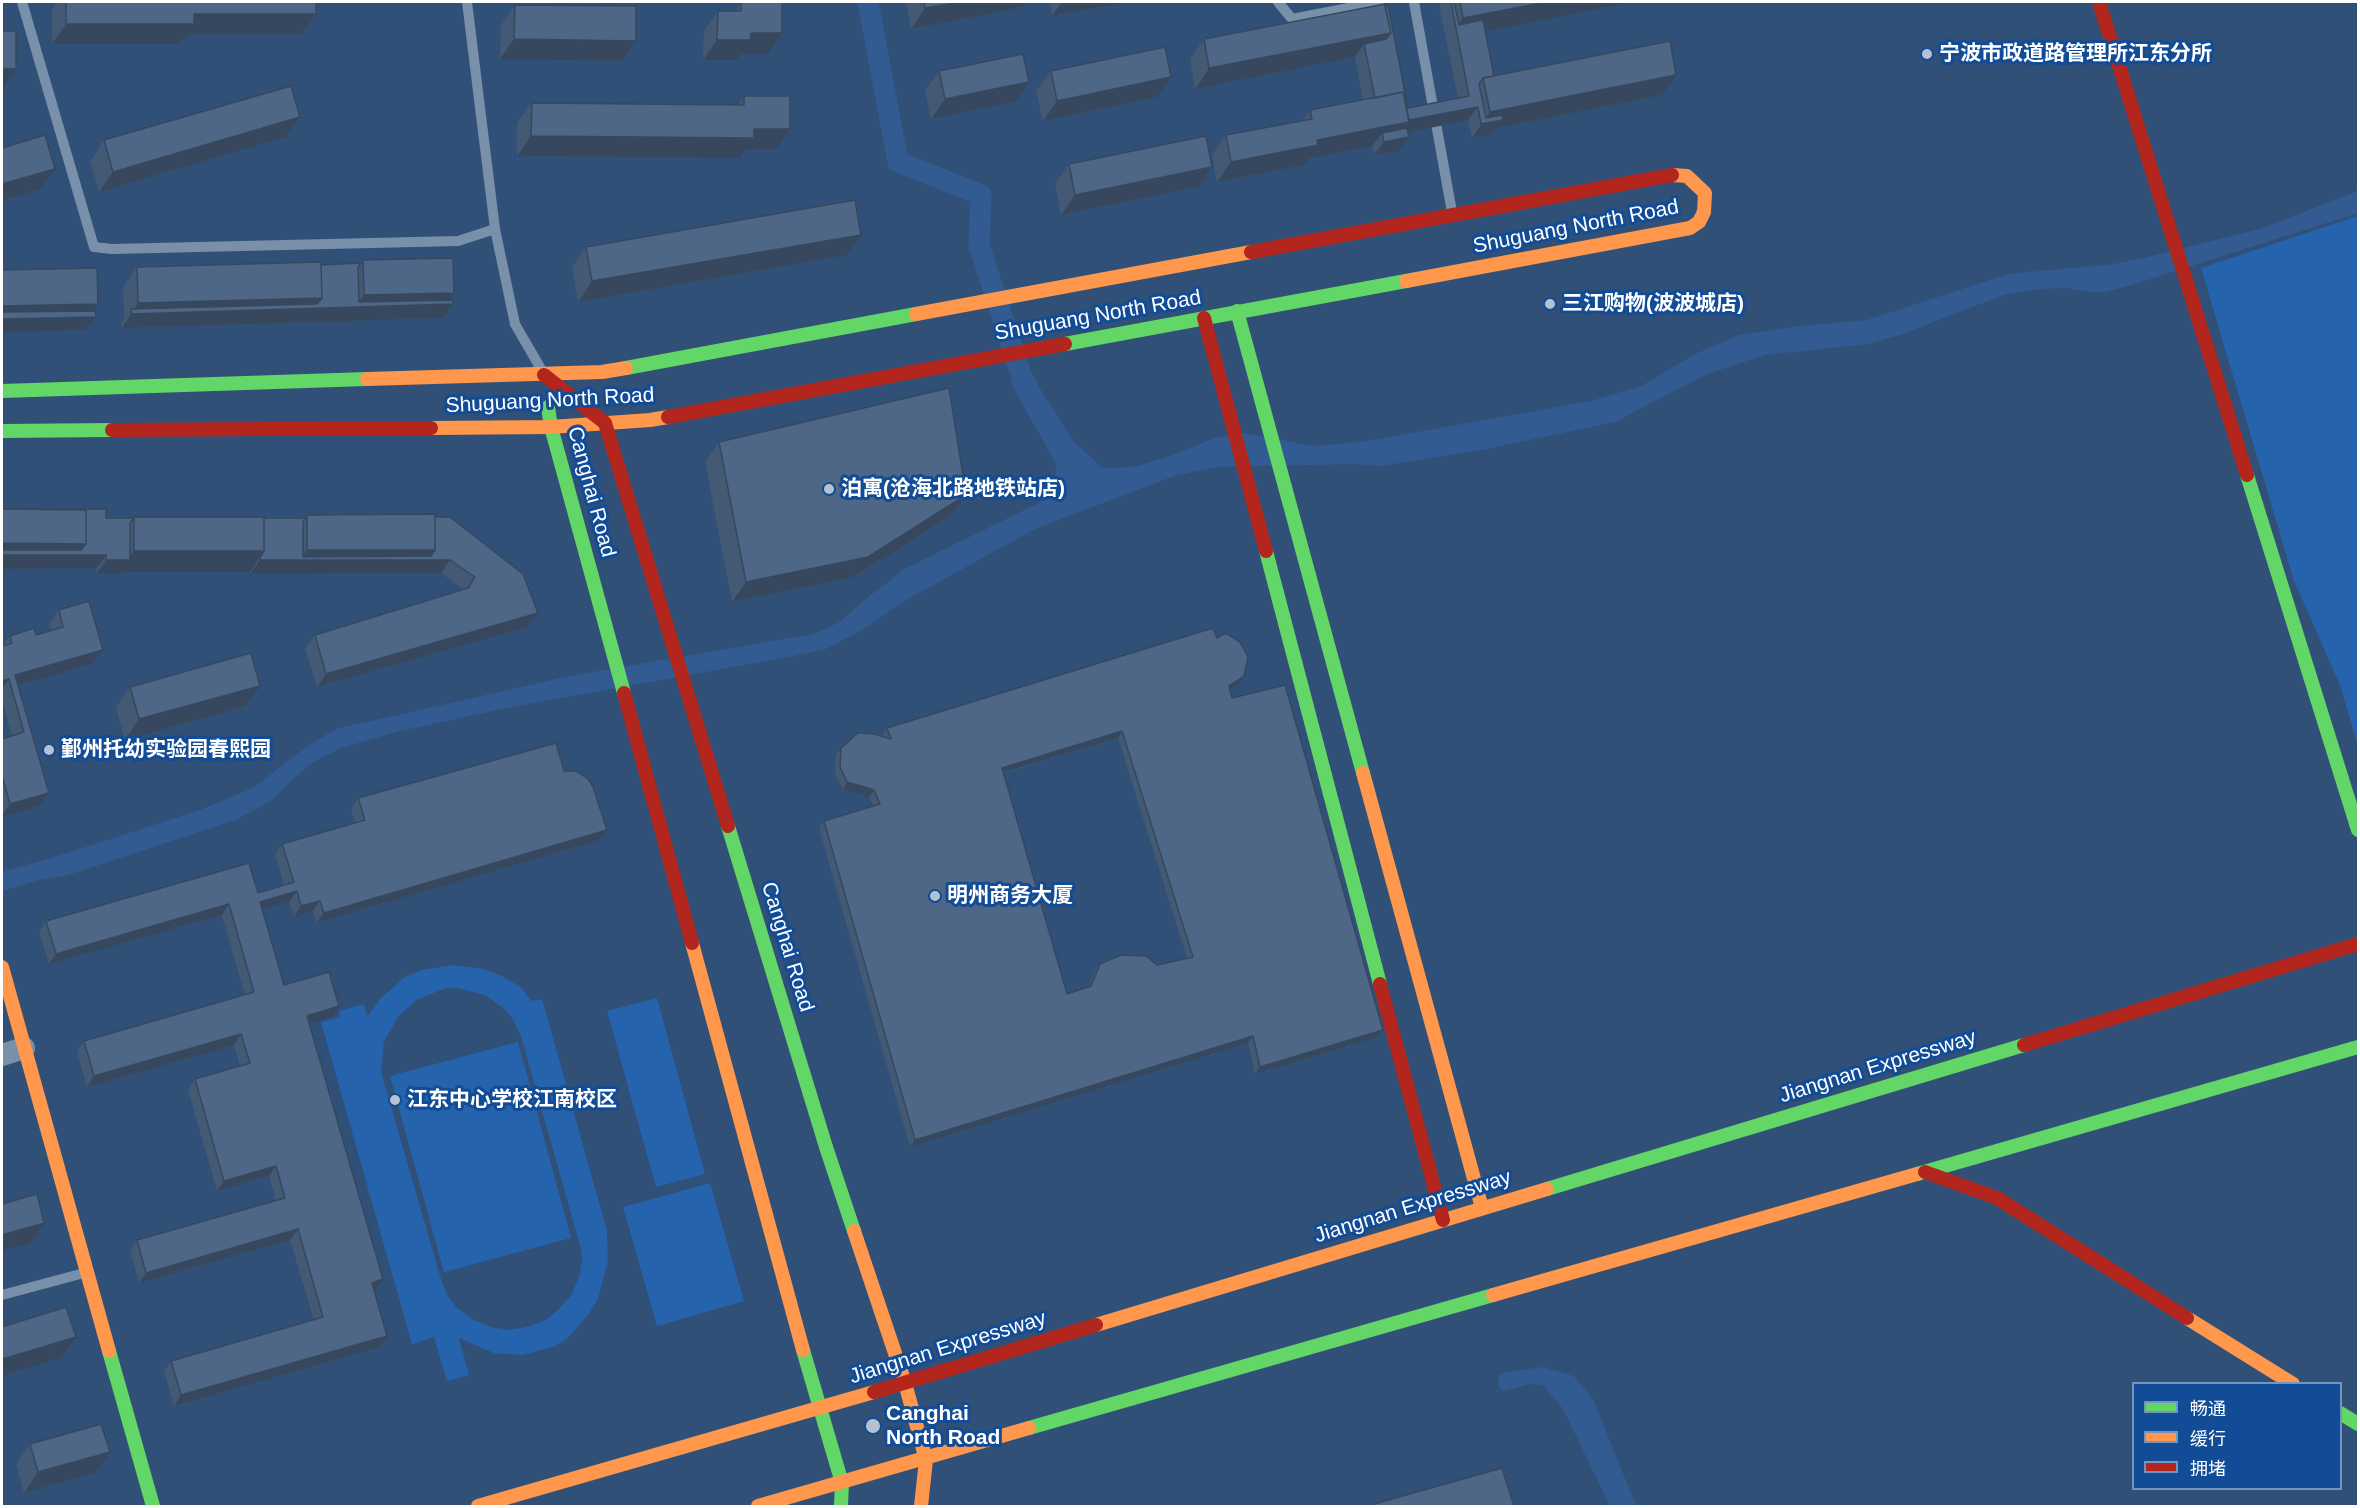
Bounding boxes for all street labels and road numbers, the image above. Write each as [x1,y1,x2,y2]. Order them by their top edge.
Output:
street label: Shuguang North Road [1471,195,1681,259]
street label: Shuguang North Road [993,285,1203,347]
street label: Shuguang North Road [445,383,655,419]
street label: Canghai Road [561,424,621,560]
street label: Canghai Road [755,879,819,1015]
street label: Jiangnan Expressway [1777,1025,1979,1109]
street label: Jiangnan Expressway [1312,1165,1514,1249]
street label: Jiangnan Expressway [847,1306,1049,1390]

